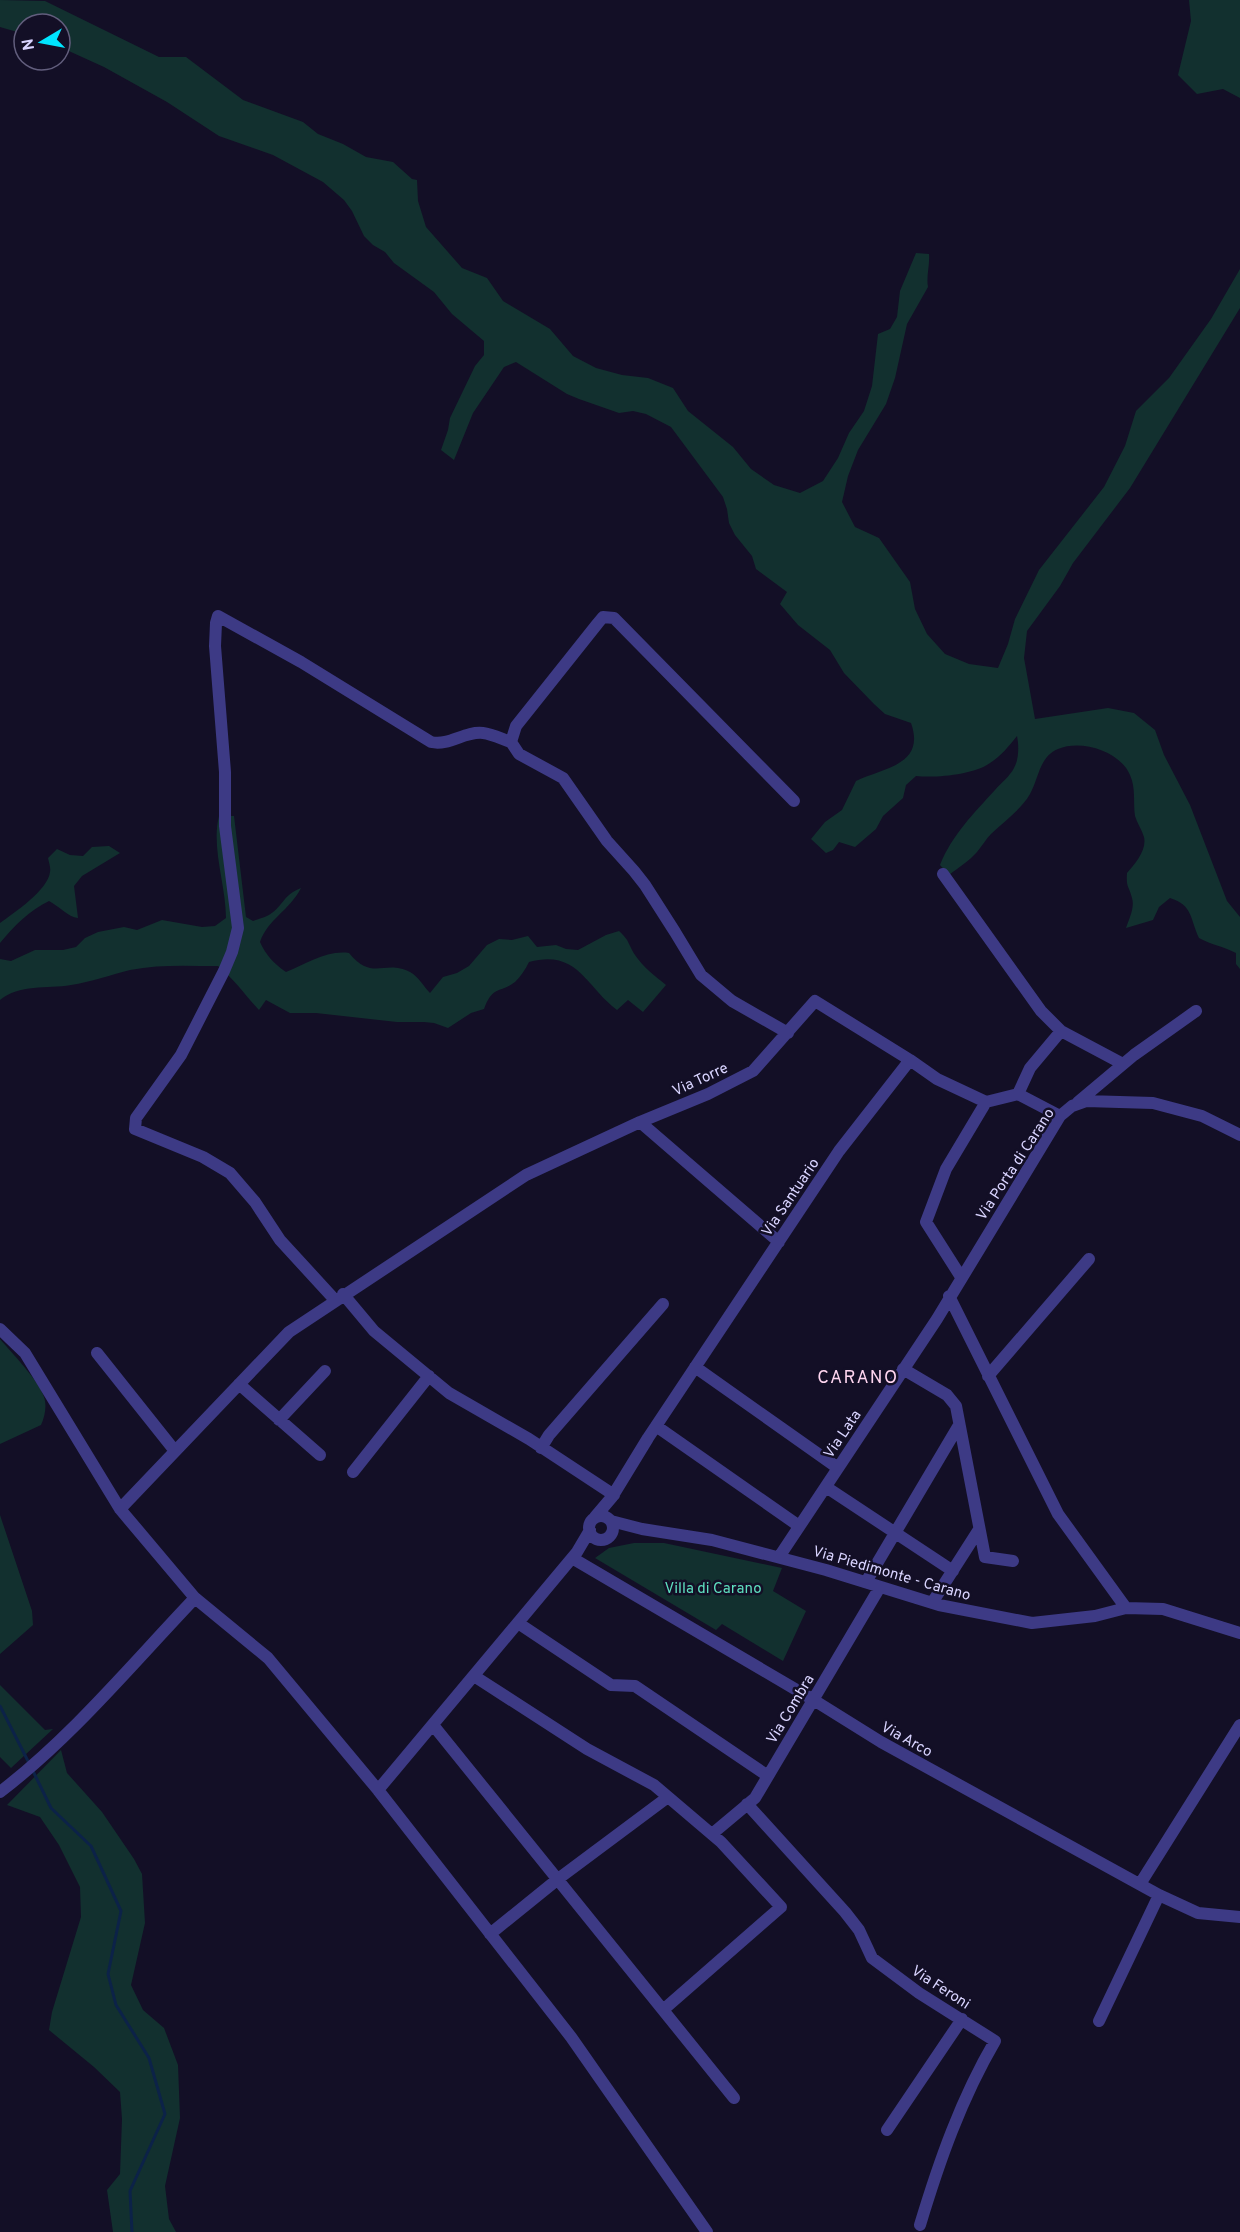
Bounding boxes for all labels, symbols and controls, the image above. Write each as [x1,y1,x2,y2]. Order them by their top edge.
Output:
north arrow [12,12,72,72]
text: N [18,37,40,52]
street label: Via Torre [670,1059,732,1102]
street label: Via Porta di Carano [973,1105,1060,1225]
street label: Via Santuario [758,1155,824,1241]
district label: CARANO [817,1367,899,1390]
street label: Via Lata [820,1407,866,1463]
street label: Via Piedimonte - Carano [810,1543,973,1606]
park label: Villa di Carano [664,1580,762,1599]
street label: Via Combra [763,1672,819,1748]
street label: Via Arco [877,1718,935,1762]
street label: Via Feroni [907,1962,973,2014]

